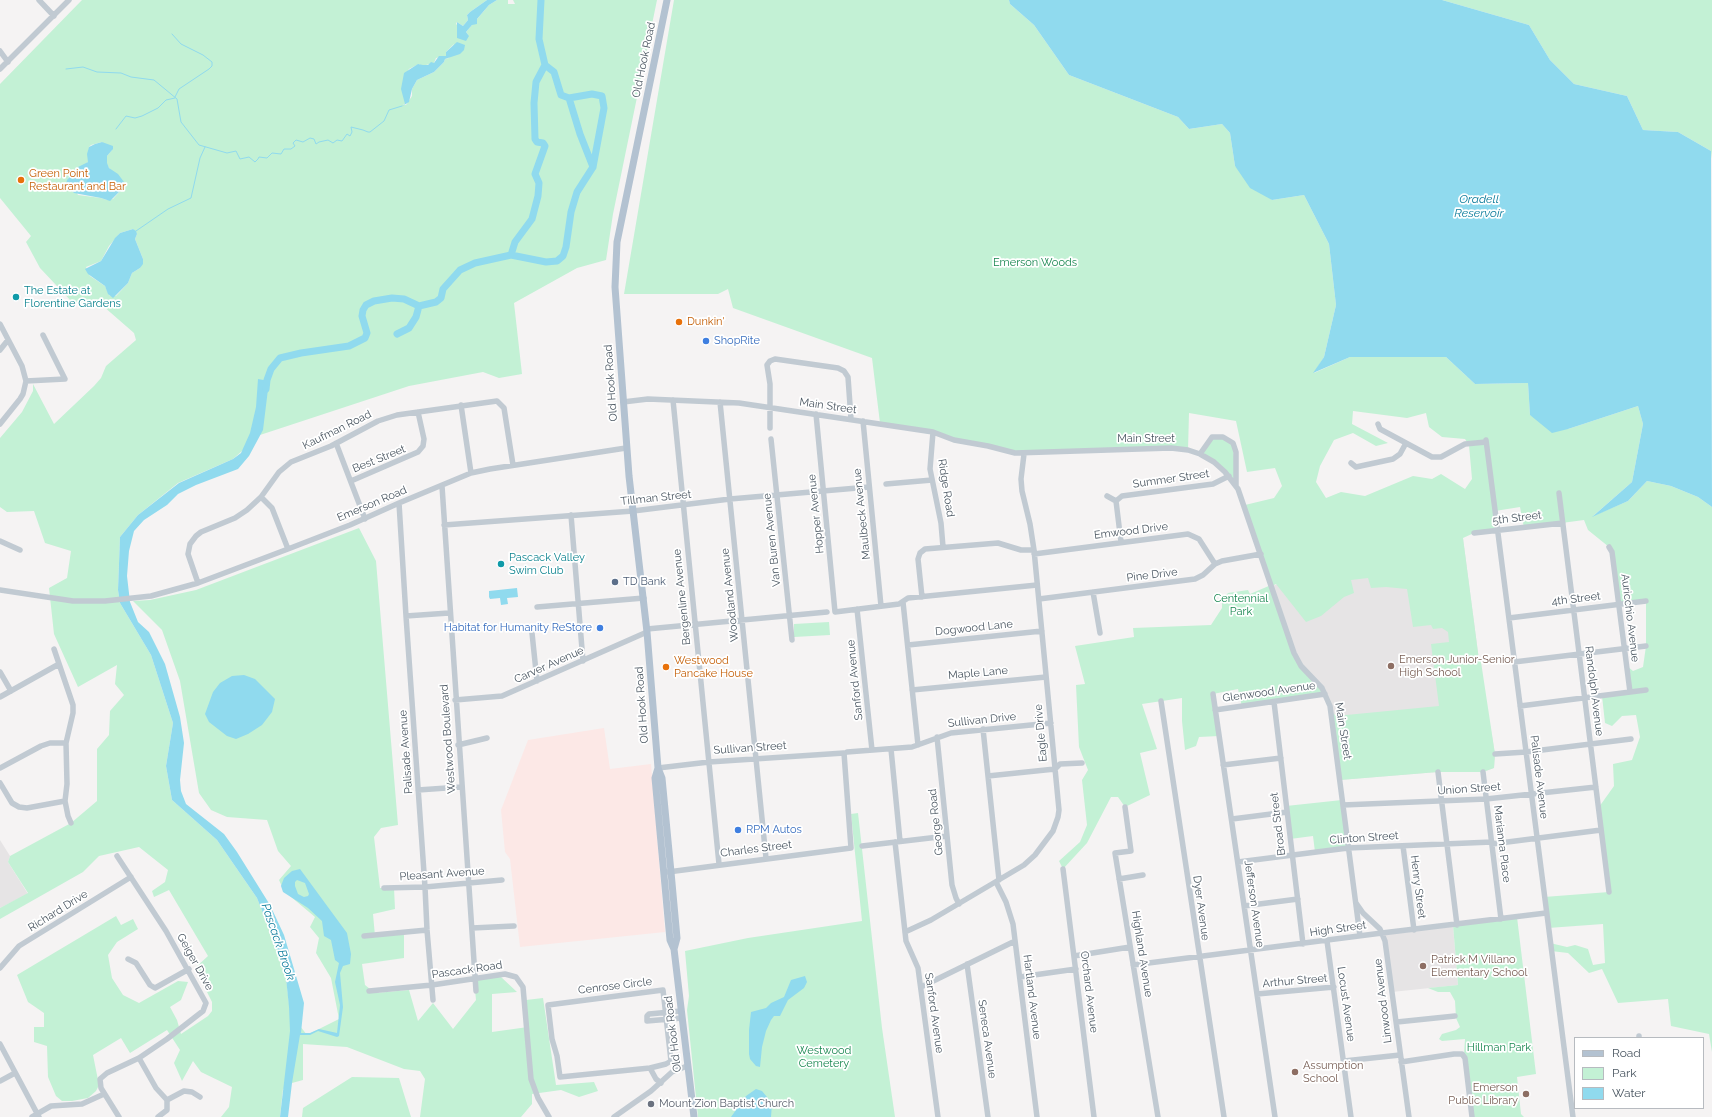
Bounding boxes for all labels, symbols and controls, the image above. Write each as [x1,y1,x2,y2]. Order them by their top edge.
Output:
street label: Old Hook Road [630,21,658,99]
place label: Green Point Restaurant and Bar [29,167,126,193]
marker: Green Point Restaurant and Bar [16,175,26,185]
water label: Oradell Reservoir [1454,192,1504,220]
park label: Emerson Woods [993,256,1077,270]
place label: The Estate at Florentine Gardens [24,284,121,310]
marker: The Estate at Florentine Gardens [11,292,21,302]
place label: Dunkin' [687,315,725,329]
marker: Dunkin' [674,317,684,327]
place label: ShopRite [714,334,760,348]
marker: ShopRite [701,336,711,346]
street label: Old Hook Road [602,344,620,422]
street label: Main Street [799,395,857,417]
street label: Kaufman Road [300,408,374,452]
street label: Main Street [1117,432,1175,446]
street label: Best Street [351,442,407,476]
street label: Ridge Road [935,458,957,518]
street label: Summer Street [1132,467,1210,491]
street label: Maulbeck Avenue [851,468,873,560]
street label: Hopper Avenue [805,474,827,554]
street label: Emerson Road [335,483,409,525]
street label: Tillman Street [620,488,692,508]
street label: Van Buren Avenue [761,493,783,587]
street label: 5th Street [1492,508,1542,528]
street label: Emwood Drive [1093,520,1169,542]
street label: Woodland Avenue [719,547,741,643]
street label: Bergenline Avenue [670,548,694,646]
place label: Pascack Valley Swim Club [509,551,585,577]
marker: Pascack Valley Swim Club [496,559,506,569]
street label: Pine Drive [1126,565,1178,585]
street label: Auricchio Avenue [1618,573,1642,663]
place label: TD Bank [623,575,666,589]
marker: TD Bank [610,577,620,587]
street label: 4th Street [1551,589,1601,609]
park label: Centennial Park [1214,592,1268,618]
street label: Dogwood Lane [935,617,1013,639]
place label: Habitat for Humanity ReStore [444,621,592,635]
marker: Habitat for Humanity ReStore [595,623,605,633]
street label: Sanford Avenue [844,639,866,721]
street label: Carver Avenue [512,644,586,686]
street label: Randolph Avenue [1582,645,1606,737]
place label: Emerson Junior-Senior High School [1399,653,1515,679]
place label: Westwood Pancake House [674,654,753,680]
marker: Emerson Junior-Senior High School [1386,661,1396,671]
marker: Westwood Pancake House [661,662,671,672]
street label: Maple Lane [948,664,1008,682]
street label: Old Hook Road [633,666,651,744]
street label: Glenwood Avenue [1222,679,1316,705]
street label: Westwood Boulevard [438,684,458,794]
street label: Main Street [1332,701,1354,761]
street label: Eagle Drive [1032,704,1050,762]
street label: Palisade Avenue [396,710,416,794]
street label: Sullivan Drive [947,710,1017,730]
street label: Palisade Avenue [1527,734,1551,820]
street label: Sullivan Street [713,739,787,757]
street label: Union Street [1437,780,1501,798]
street label: George Road [926,788,946,856]
street label: Broad Street [1268,792,1288,856]
street label: Marianna Place [1491,805,1513,883]
place label: RPM Autos [746,823,802,837]
marker: RPM Autos [733,825,743,835]
street label: Clinton Street [1329,829,1399,847]
street label: Charles Street [720,838,792,860]
street label: Henry Street [1408,854,1428,920]
street label: Jefferson Avenue [1241,860,1267,948]
street label: Pleasant Avenue [399,864,485,884]
street label: Dyer Avenue [1190,875,1212,941]
street label: Richard Drive [26,887,90,935]
water label: Pascack Brook [258,901,298,983]
street label: Highland Avenue [1129,910,1155,998]
street label: High Street [1309,918,1367,940]
street label: Geiger Drive [174,931,216,993]
street label: Orchard Avenue [1077,950,1101,1034]
place label: Patrick M Villano Elementary School [1431,953,1528,979]
street label: Hartland Avenue [1020,954,1044,1040]
street label: Linwood Avenue [1371,958,1395,1044]
street label: Pascack Road [431,959,503,981]
marker: Patrick M Villano Elementary School [1418,961,1428,971]
street label: Locust Avenue [1334,966,1358,1042]
street label: Sanford Avenue [922,972,946,1054]
street label: Arthur Street [1262,972,1328,990]
street label: Cenrose Circle [577,975,653,997]
street label: Old Hook Road [662,995,684,1073]
street label: Seneca Avenue [975,999,999,1079]
legend [1574,1037,1704,1109]
park label: Hillman Park [1467,1041,1531,1055]
park label: Westwood Cemetery [797,1044,851,1070]
text: Road [1612,1046,1641,1060]
place label: Assumption School [1303,1059,1363,1085]
text: Park [1612,1066,1637,1080]
marker: Assumption School [1290,1067,1300,1077]
place label: Emerson Public Library [1448,1081,1518,1107]
text: Water [1612,1086,1646,1100]
marker: Emerson Public Library [1521,1089,1531,1099]
place label: Mount Zion Baptist Church [659,1097,794,1111]
marker: Mount Zion Baptist Church [646,1099,656,1109]

